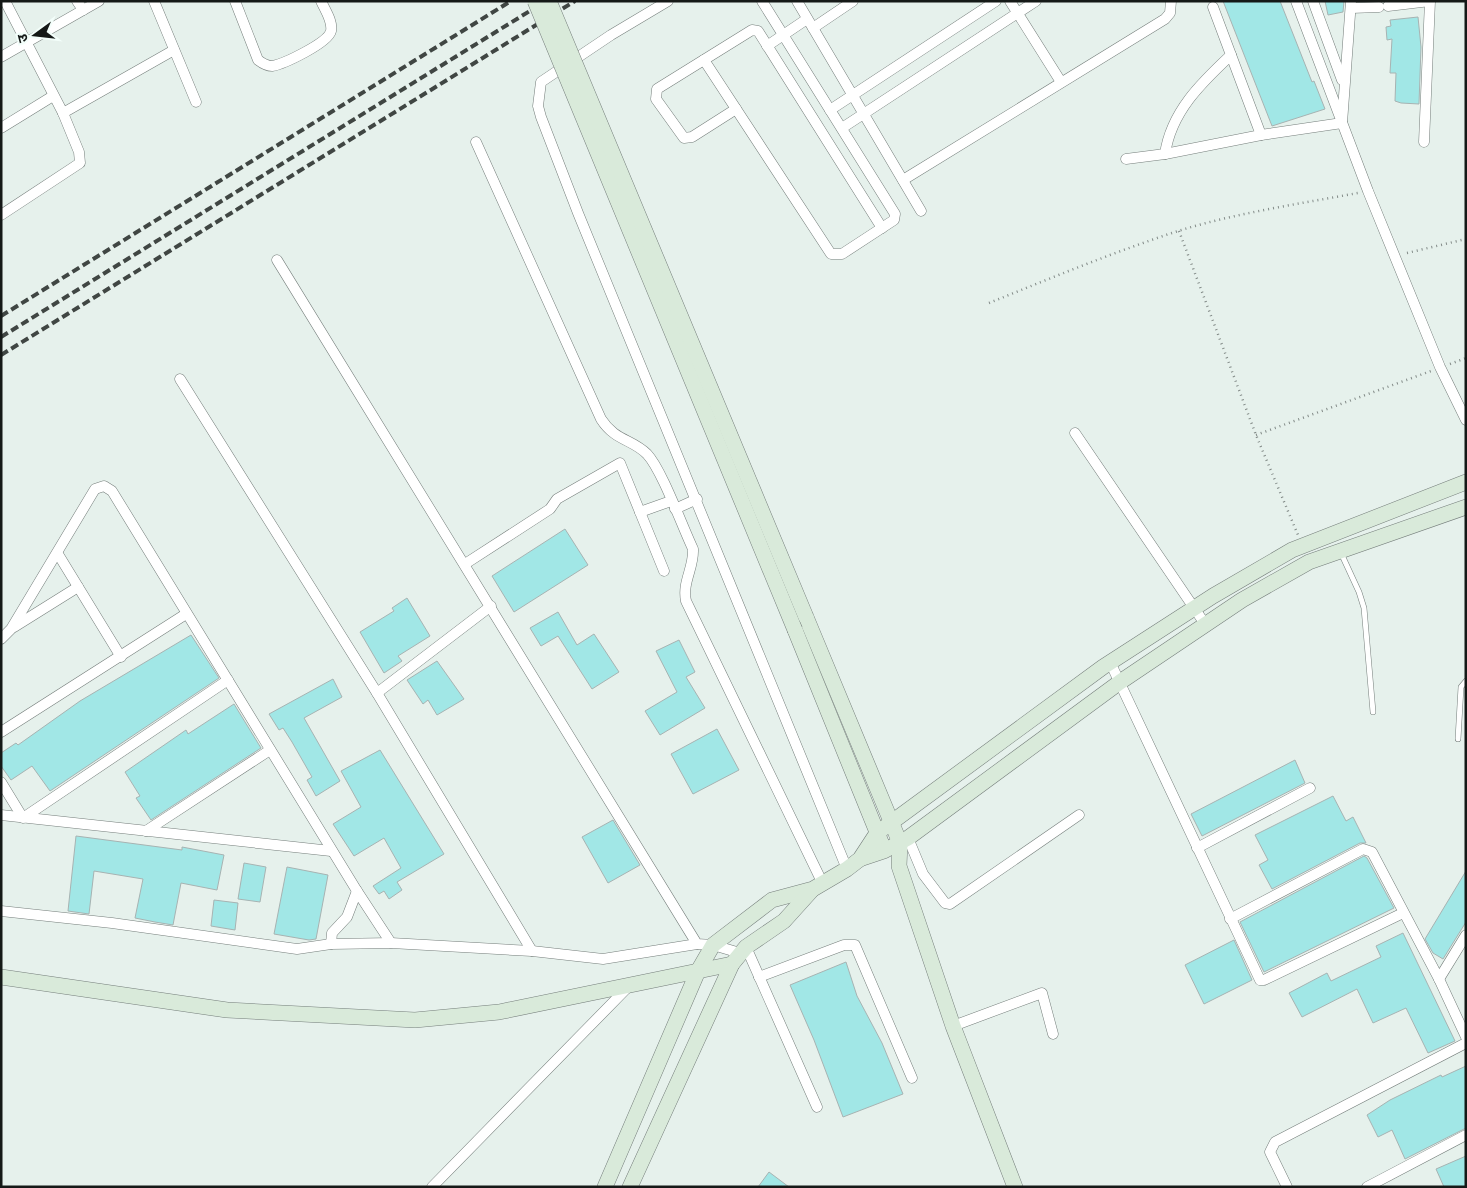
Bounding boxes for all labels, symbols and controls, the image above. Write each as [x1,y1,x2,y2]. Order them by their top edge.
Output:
north arrow [10,10,60,60]
text: उ [12,31,32,45]

